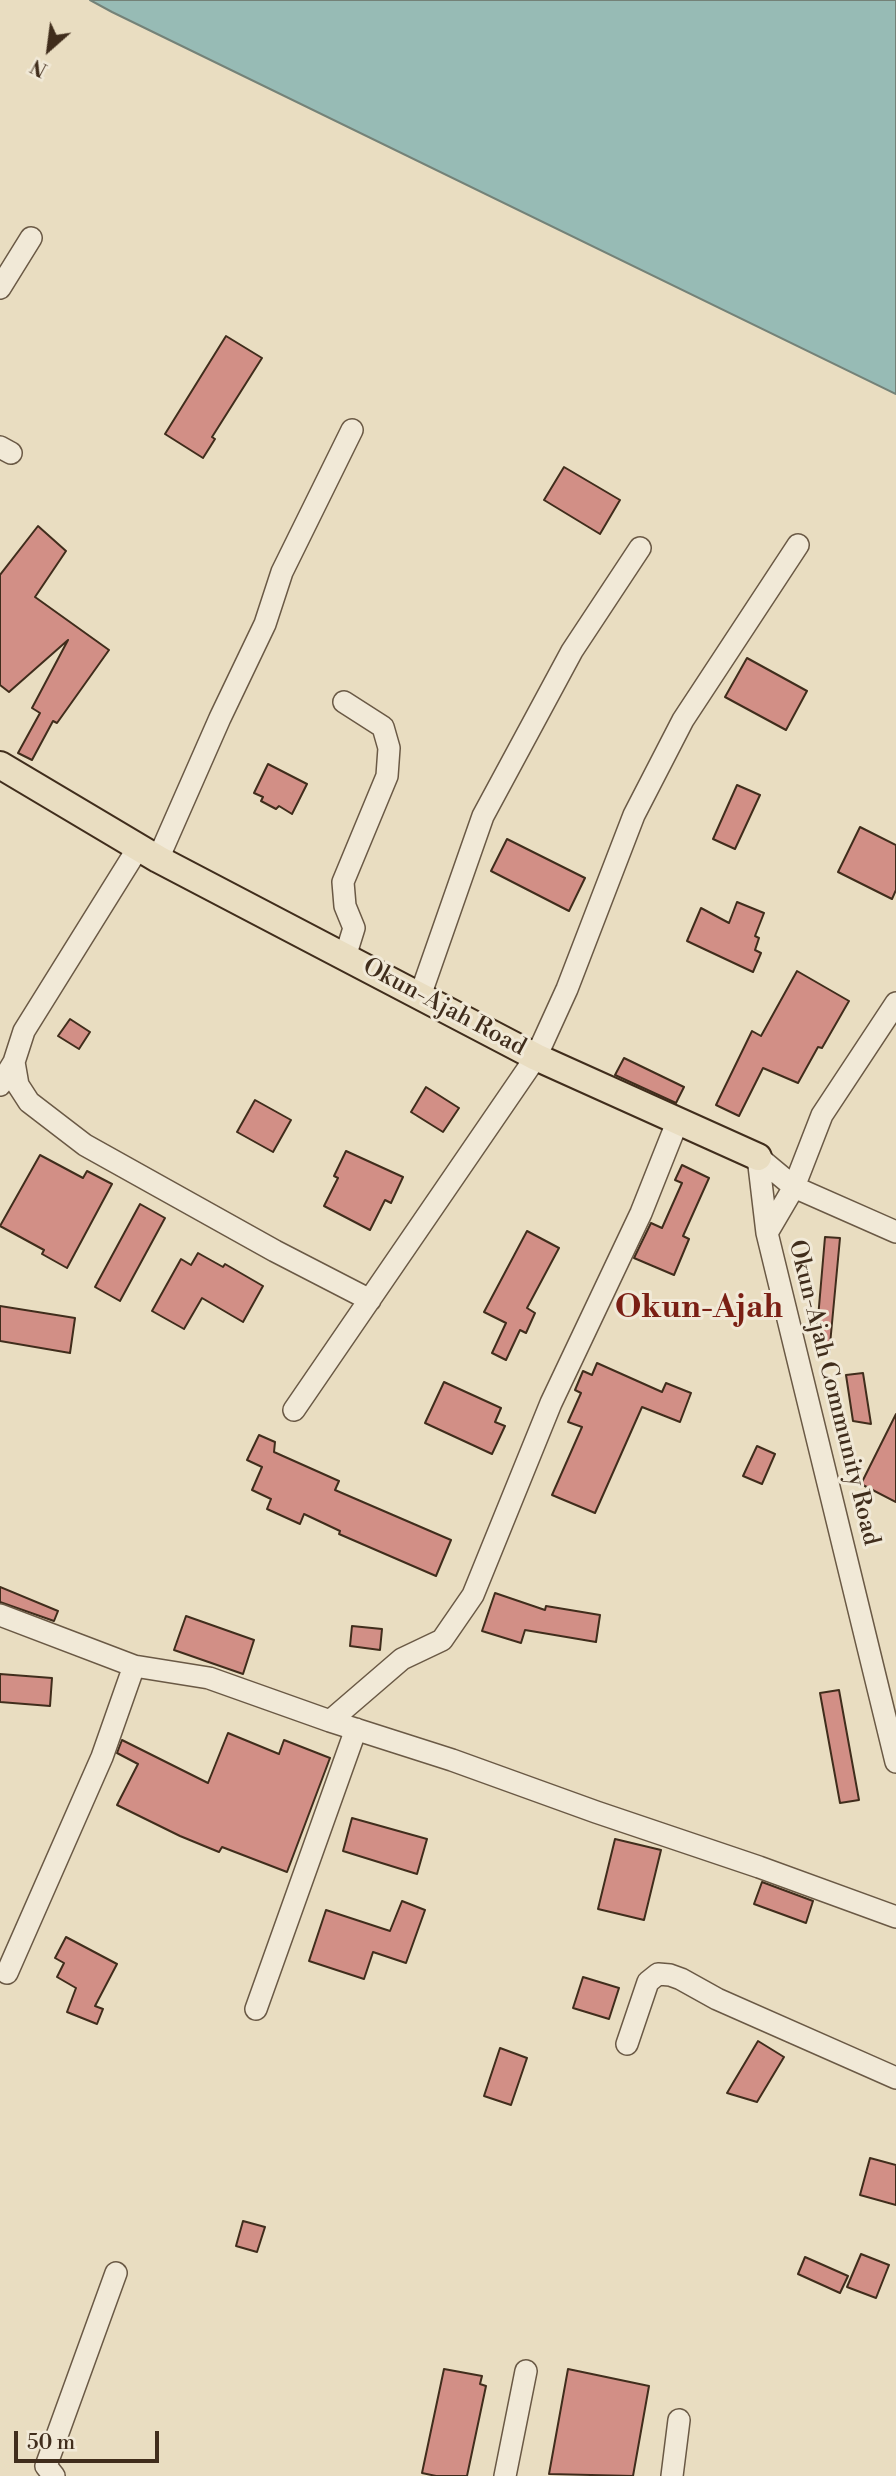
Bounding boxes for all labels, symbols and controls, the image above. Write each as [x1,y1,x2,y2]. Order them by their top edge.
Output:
north arrow [14,14,84,84]
text: N [27,53,51,82]
street label: Okun-Ajah Road [357,953,531,1063]
street label: Okun-Ajah Community Road [781,1237,885,1549]
district label: Okun-Ajah [615,1290,783,1328]
scale bar [18,2416,163,2460]
text: 50 m [27,2430,75,2456]

